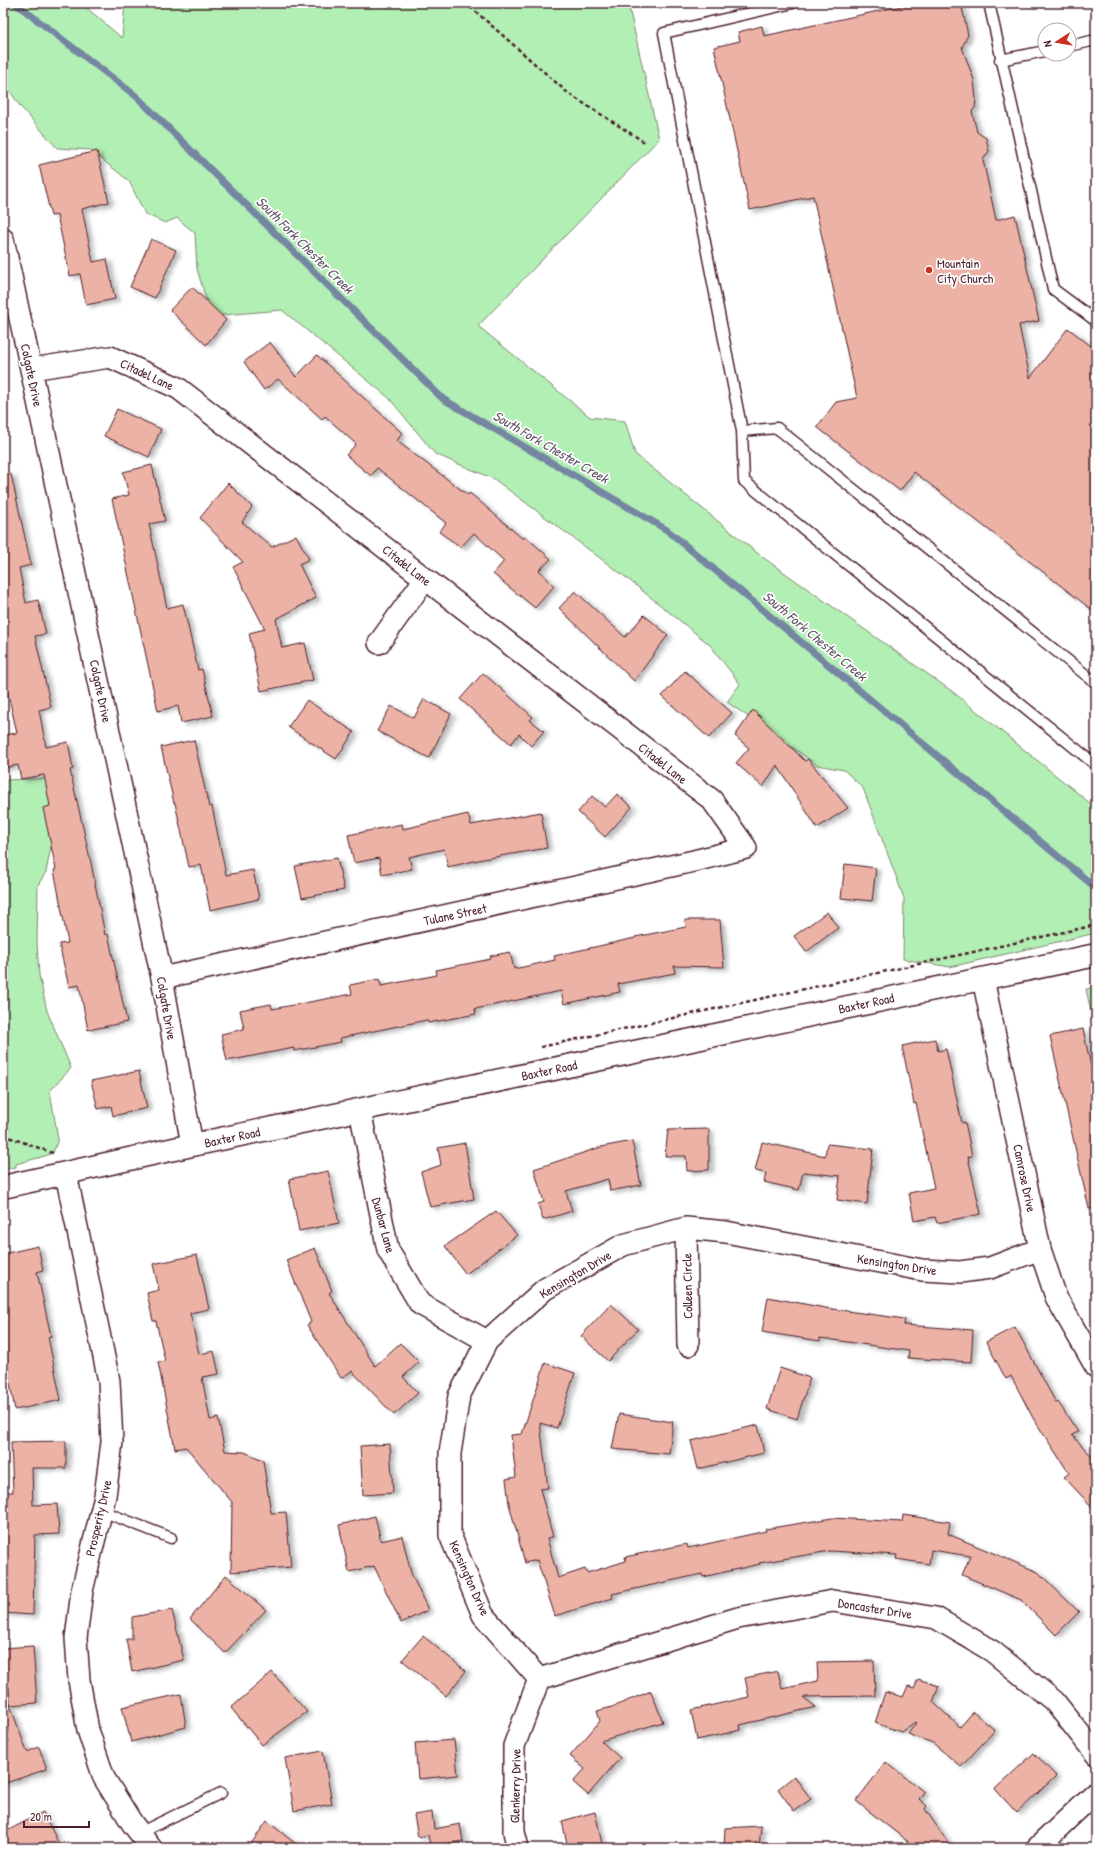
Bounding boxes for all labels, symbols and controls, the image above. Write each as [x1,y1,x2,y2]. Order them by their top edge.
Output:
north arrow [1037,22,1077,62]
text: N [1040,40,1055,48]
water label: South Fork Chester Creek [253,192,359,298]
place label: Mountain City Church [937,254,994,287]
marker: Mountain City Church [924,265,934,275]
street label: Colgate Drive [17,342,47,408]
street label: Citadel Lane [117,354,177,394]
water label: South Fork Chester Creek [490,406,613,488]
street label: Citadel Lane [379,540,435,590]
water label: South Fork Chester Creek [759,586,872,686]
street label: Colgate Drive [86,658,116,724]
street label: Citadel Lane [635,738,691,788]
street label: Tulane Street [422,898,489,929]
street label: Colgate Drive [153,975,181,1041]
street label: Baxter Road [837,988,895,1018]
street label: Baxter Road [520,1055,578,1085]
street label: Baxter Road [203,1122,261,1152]
street label: Camrose Drive [1009,1142,1041,1214]
street label: Dunbar Lane [368,1195,400,1255]
street label: Kensington Drive [536,1246,614,1302]
street label: Kensington Drive [856,1249,938,1279]
street label: Colleen Circle [677,1253,697,1319]
street label: Prosperity Drive [81,1478,115,1558]
street label: Kensington Drive [445,1538,495,1618]
street label: Doncaster Drive [837,1593,913,1623]
street label: Glenkerry Drive [505,1749,525,1823]
scale bar [24,1803,89,1829]
text: 20 m [30,1808,52,1825]

